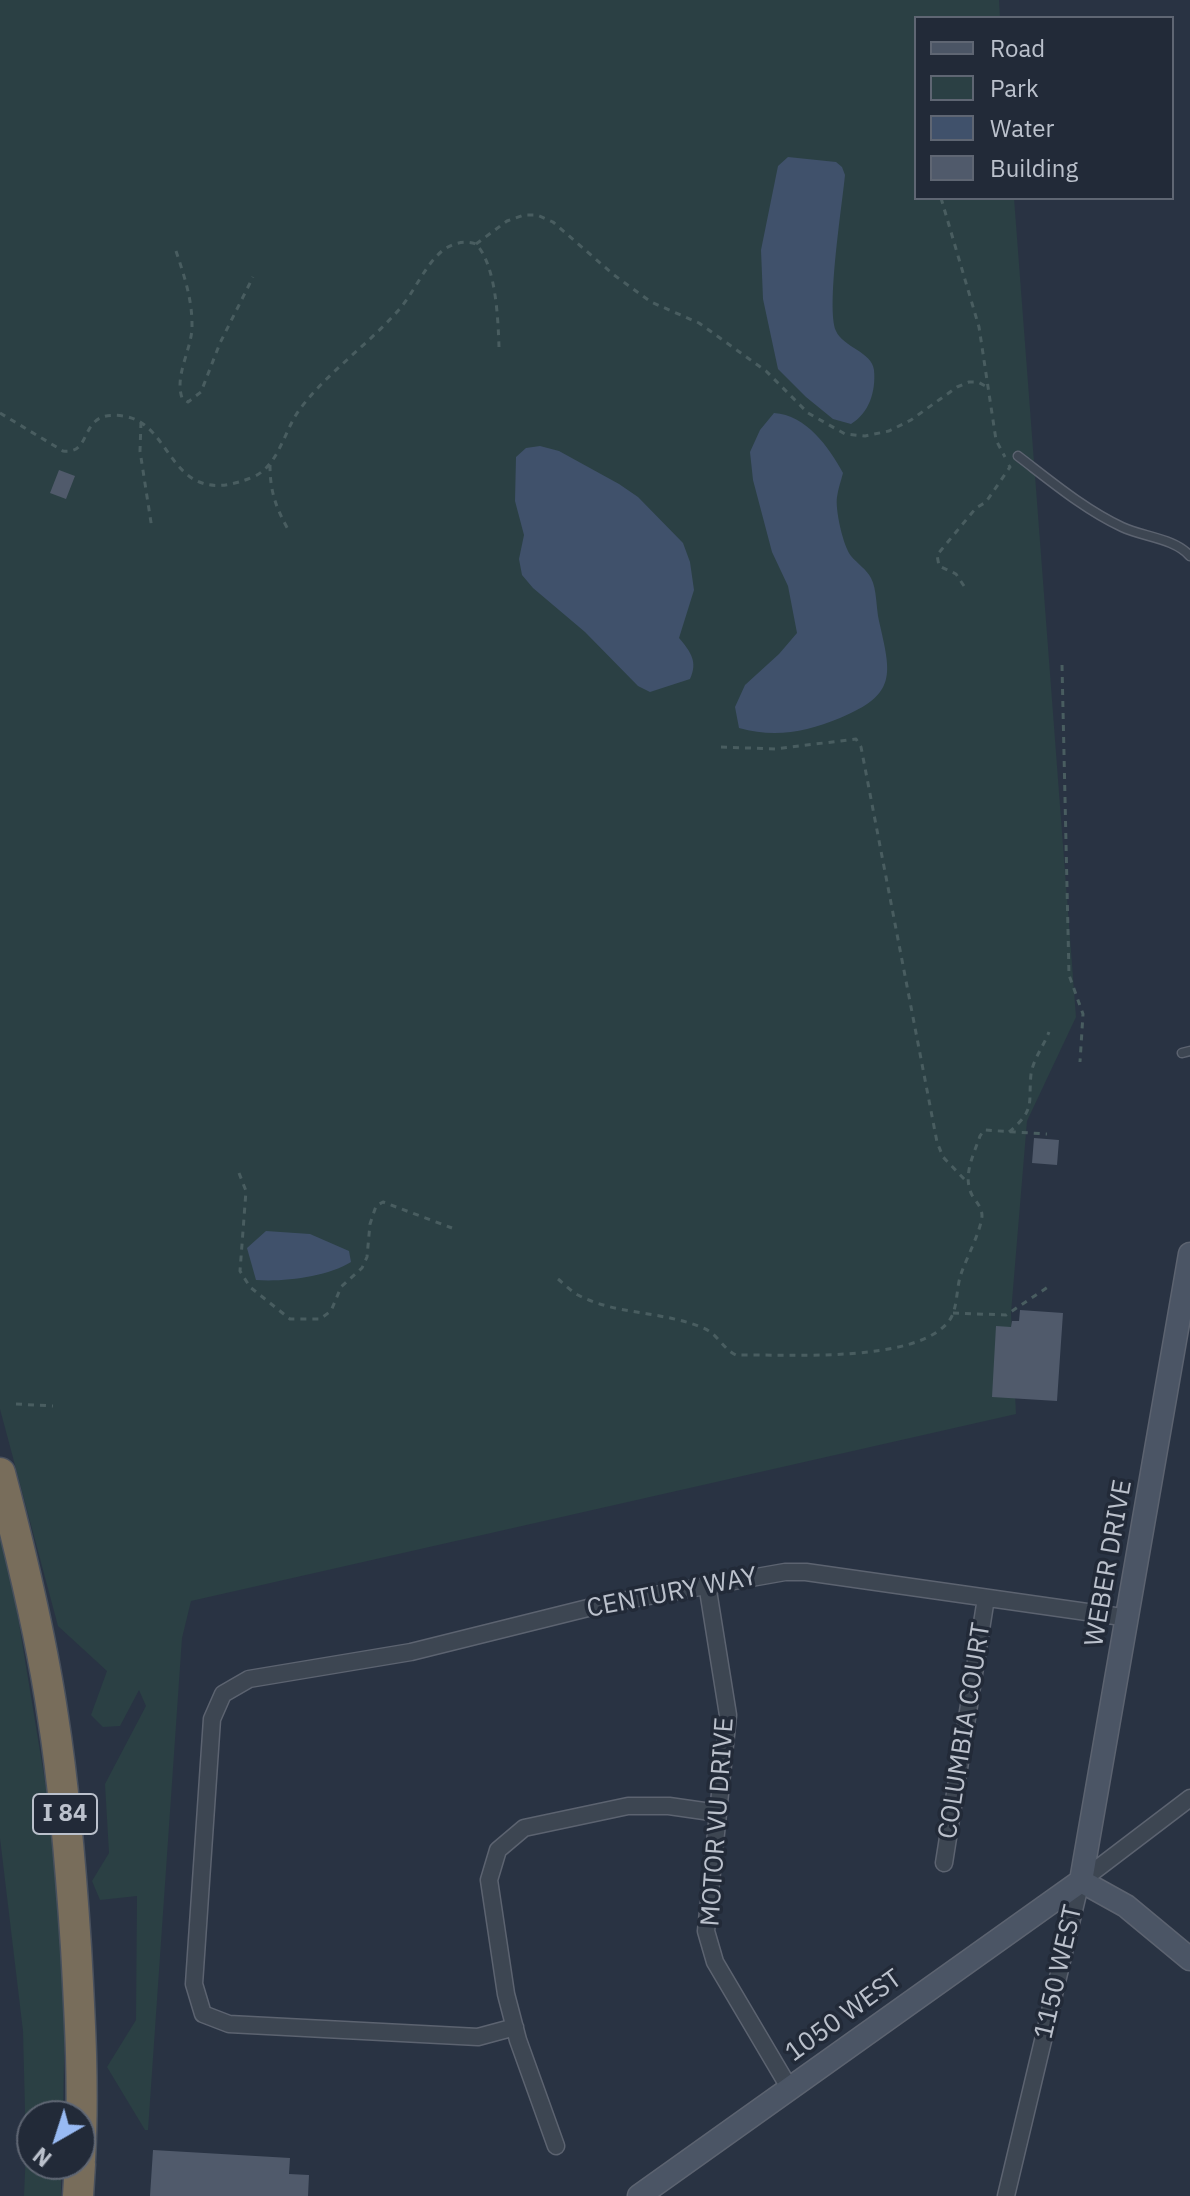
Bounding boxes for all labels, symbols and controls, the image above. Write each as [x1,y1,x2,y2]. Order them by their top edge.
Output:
legend [914,16,1174,200]
text: Road [990,32,1045,64]
text: Park [990,72,1039,104]
text: Water [990,112,1054,144]
text: Building [990,152,1078,184]
street label: WEBER DRIVE [1079,1477,1139,1649]
street label: CENTURY WAY [584,1561,760,1625]
street label: COLUMBIA COURT [933,1621,997,1841]
street label: MOTOR VU DRIVE [695,1716,741,1928]
road number: I 84 [33,1794,97,1834]
street label: 1150 WEST [1028,1902,1090,2042]
street label: 1050 WEST [780,1963,908,2069]
north arrow [16,2100,96,2180]
text: N [27,2141,57,2174]

